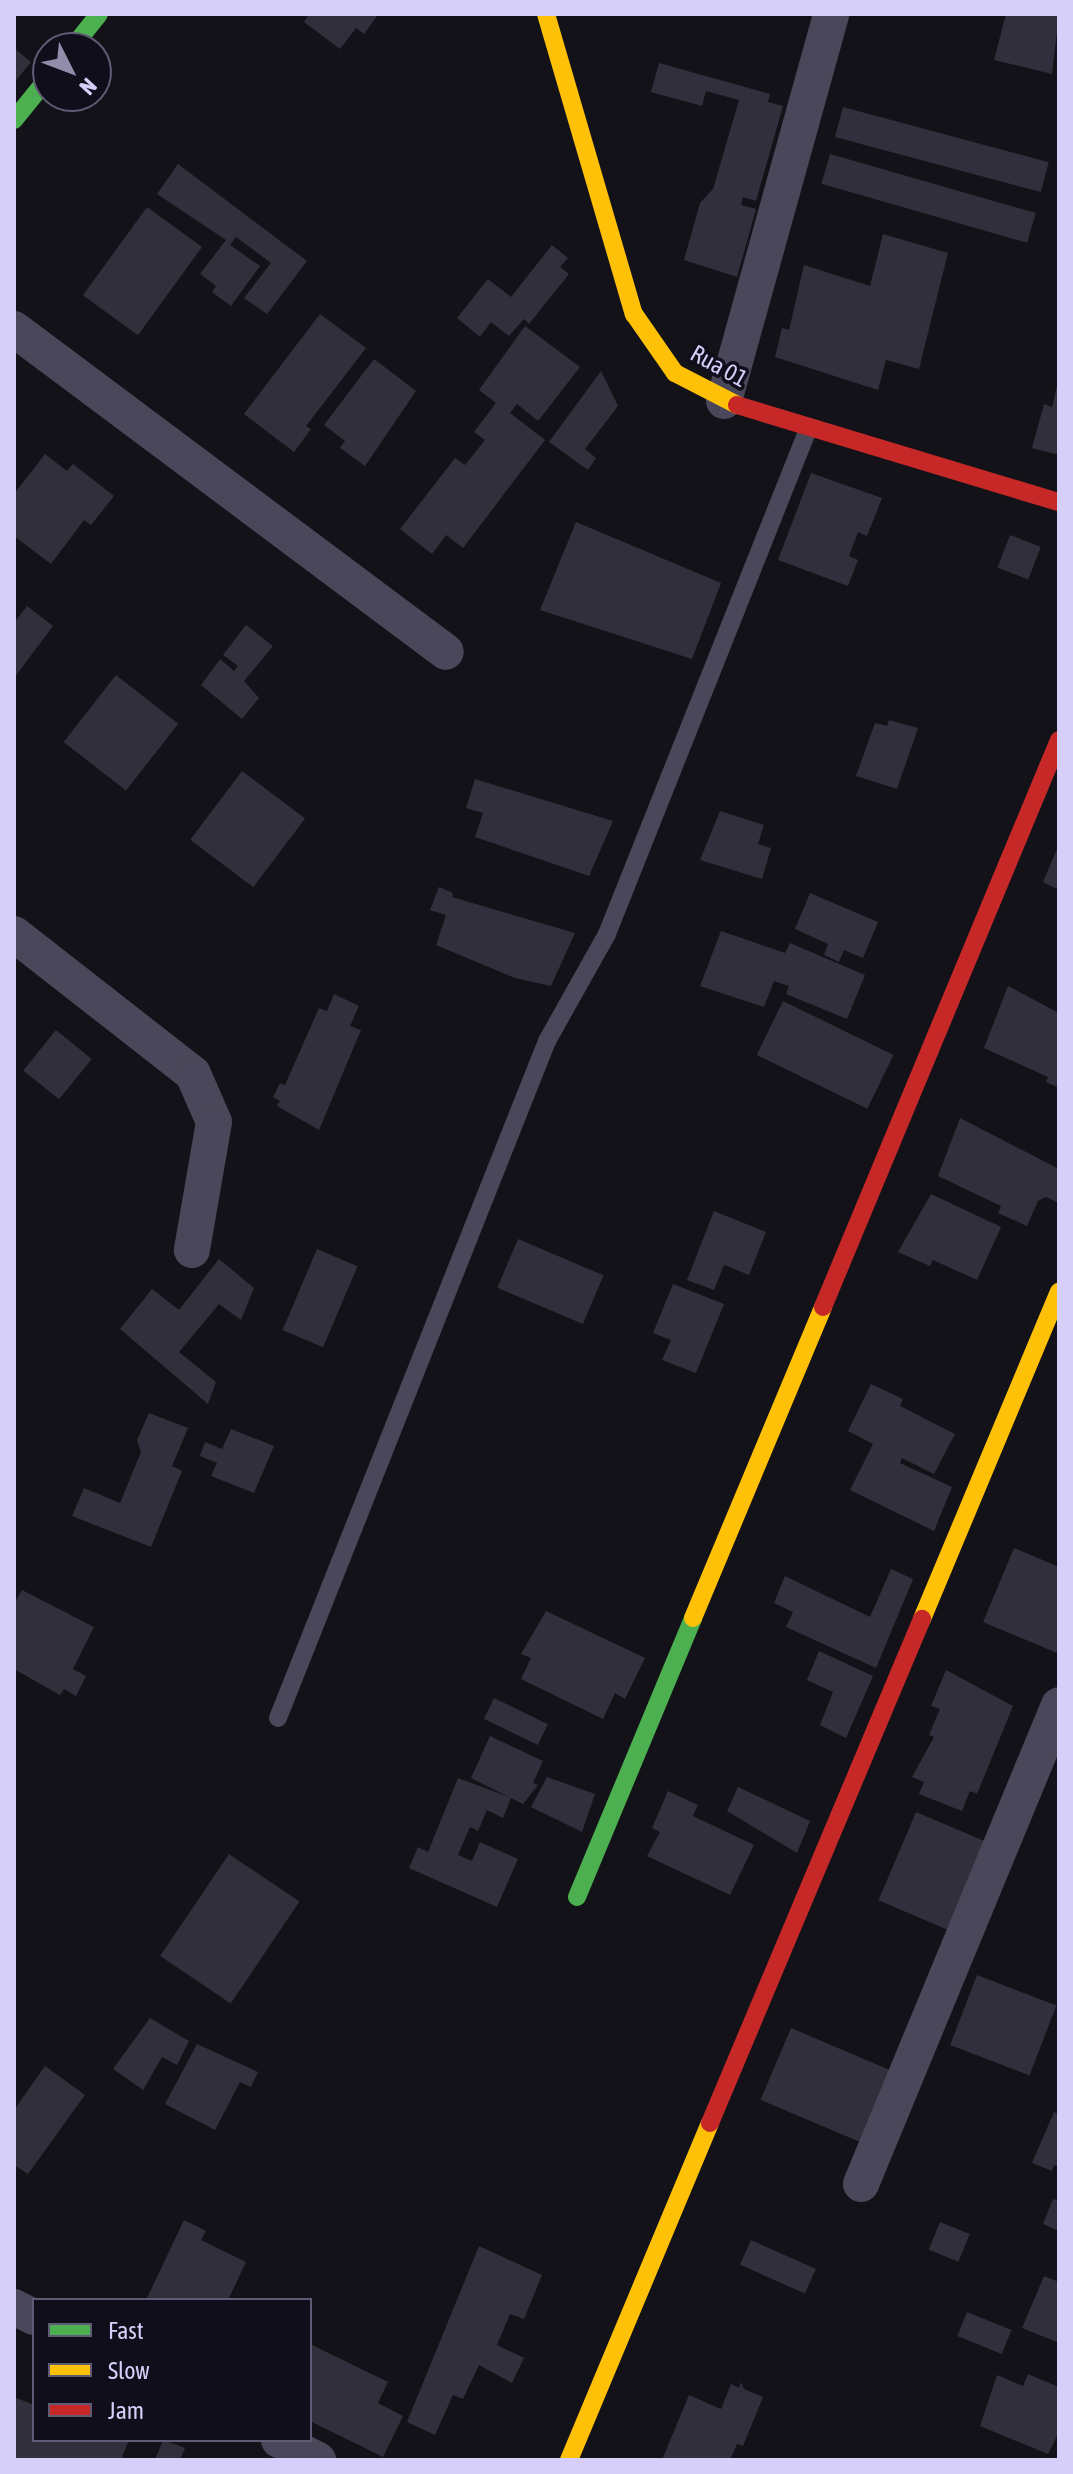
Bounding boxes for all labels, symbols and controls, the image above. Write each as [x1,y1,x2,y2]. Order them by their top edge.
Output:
north arrow [32,32,112,112]
text: N [74,73,102,100]
street label: Rua 01 [686,339,752,393]
legend [32,2298,312,2442]
text: Fast [108,2317,144,2344]
text: Slow [108,2357,150,2384]
text: Jam [108,2397,144,2424]

